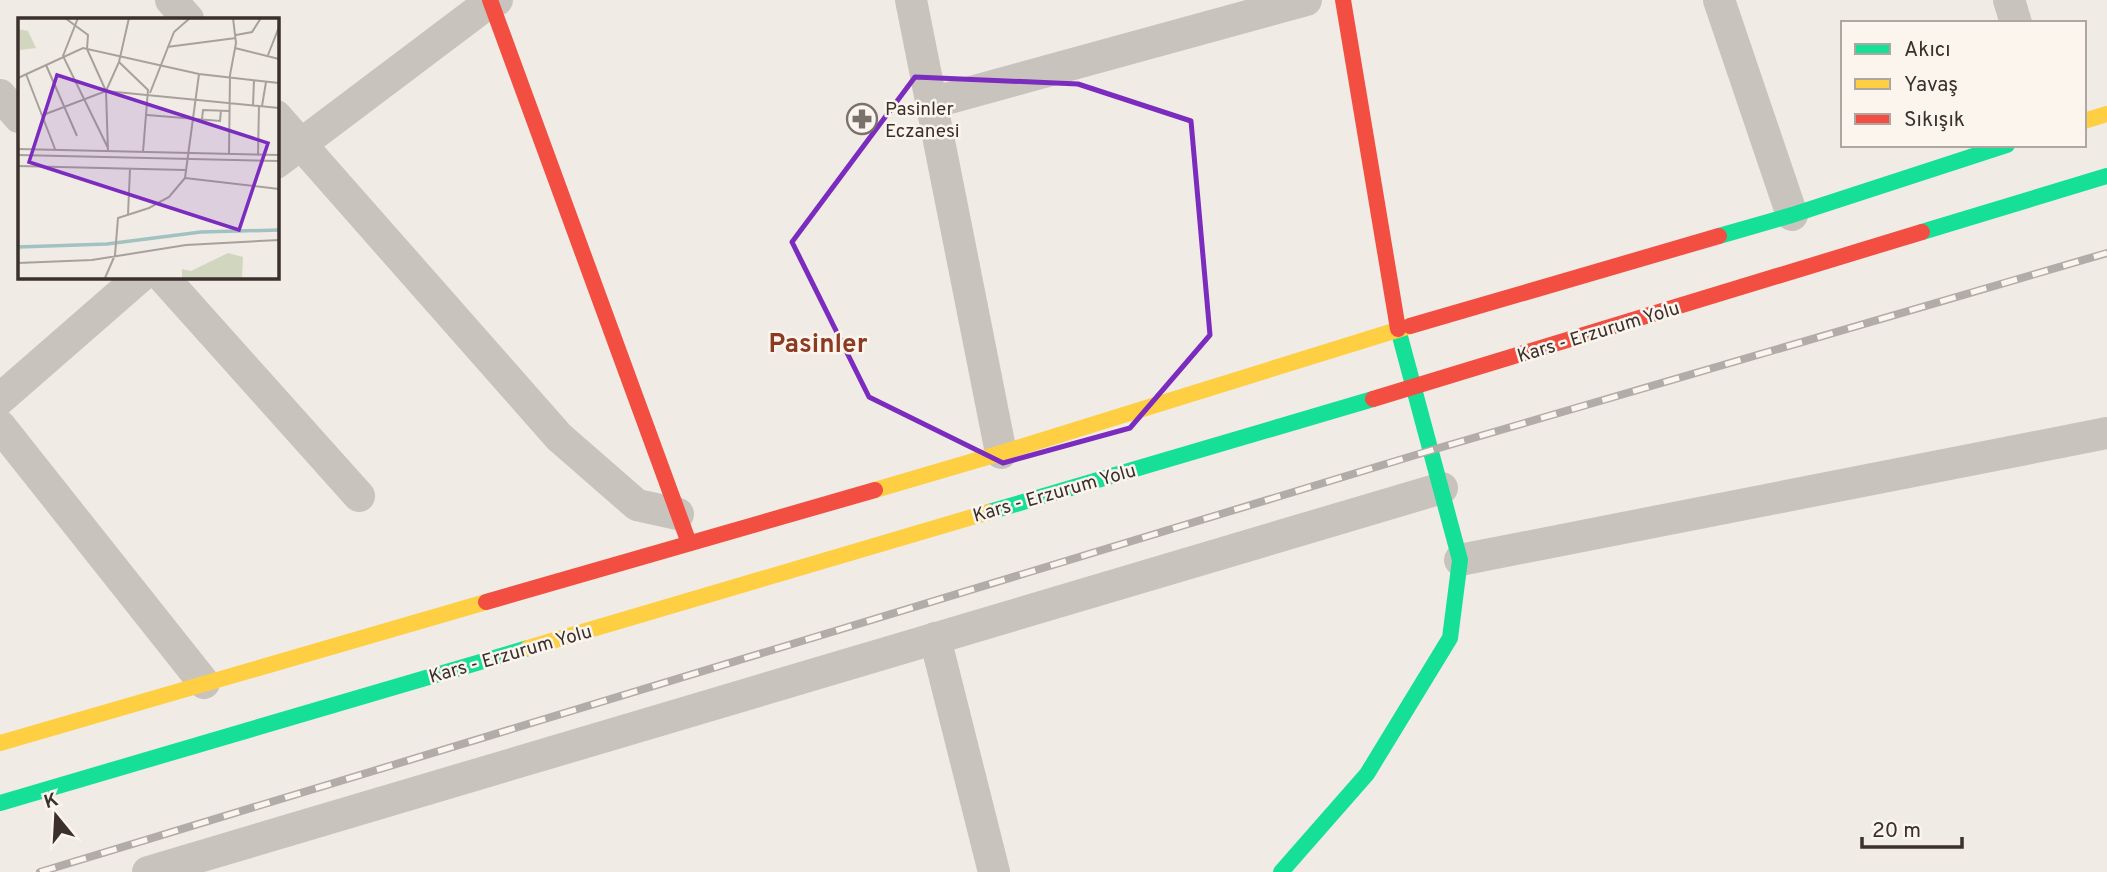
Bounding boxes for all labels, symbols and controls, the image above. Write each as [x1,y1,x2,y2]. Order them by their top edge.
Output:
inset map [18,18,278,278]
legend [1841,21,2086,147]
text: Akıcı [1904,37,1951,64]
text: Yavaş [1904,72,1958,99]
place label: Pasinler Eczanesi [885,98,960,144]
pharmacy icon: Pasinler Eczanesi [845,102,879,136]
text: Sıkışık [1904,107,1965,134]
street label: Kars - Erzurum Yolu [1515,297,1683,369]
district label: Pasinler [768,329,868,362]
street label: Kars - Erzurum Yolu [970,459,1139,529]
street label: Kars - Erzurum Yolu [426,620,595,690]
north arrow [21,781,91,851]
text: K [41,788,61,815]
scale bar [1862,806,1962,850]
text: 20 m [1872,818,1921,845]

